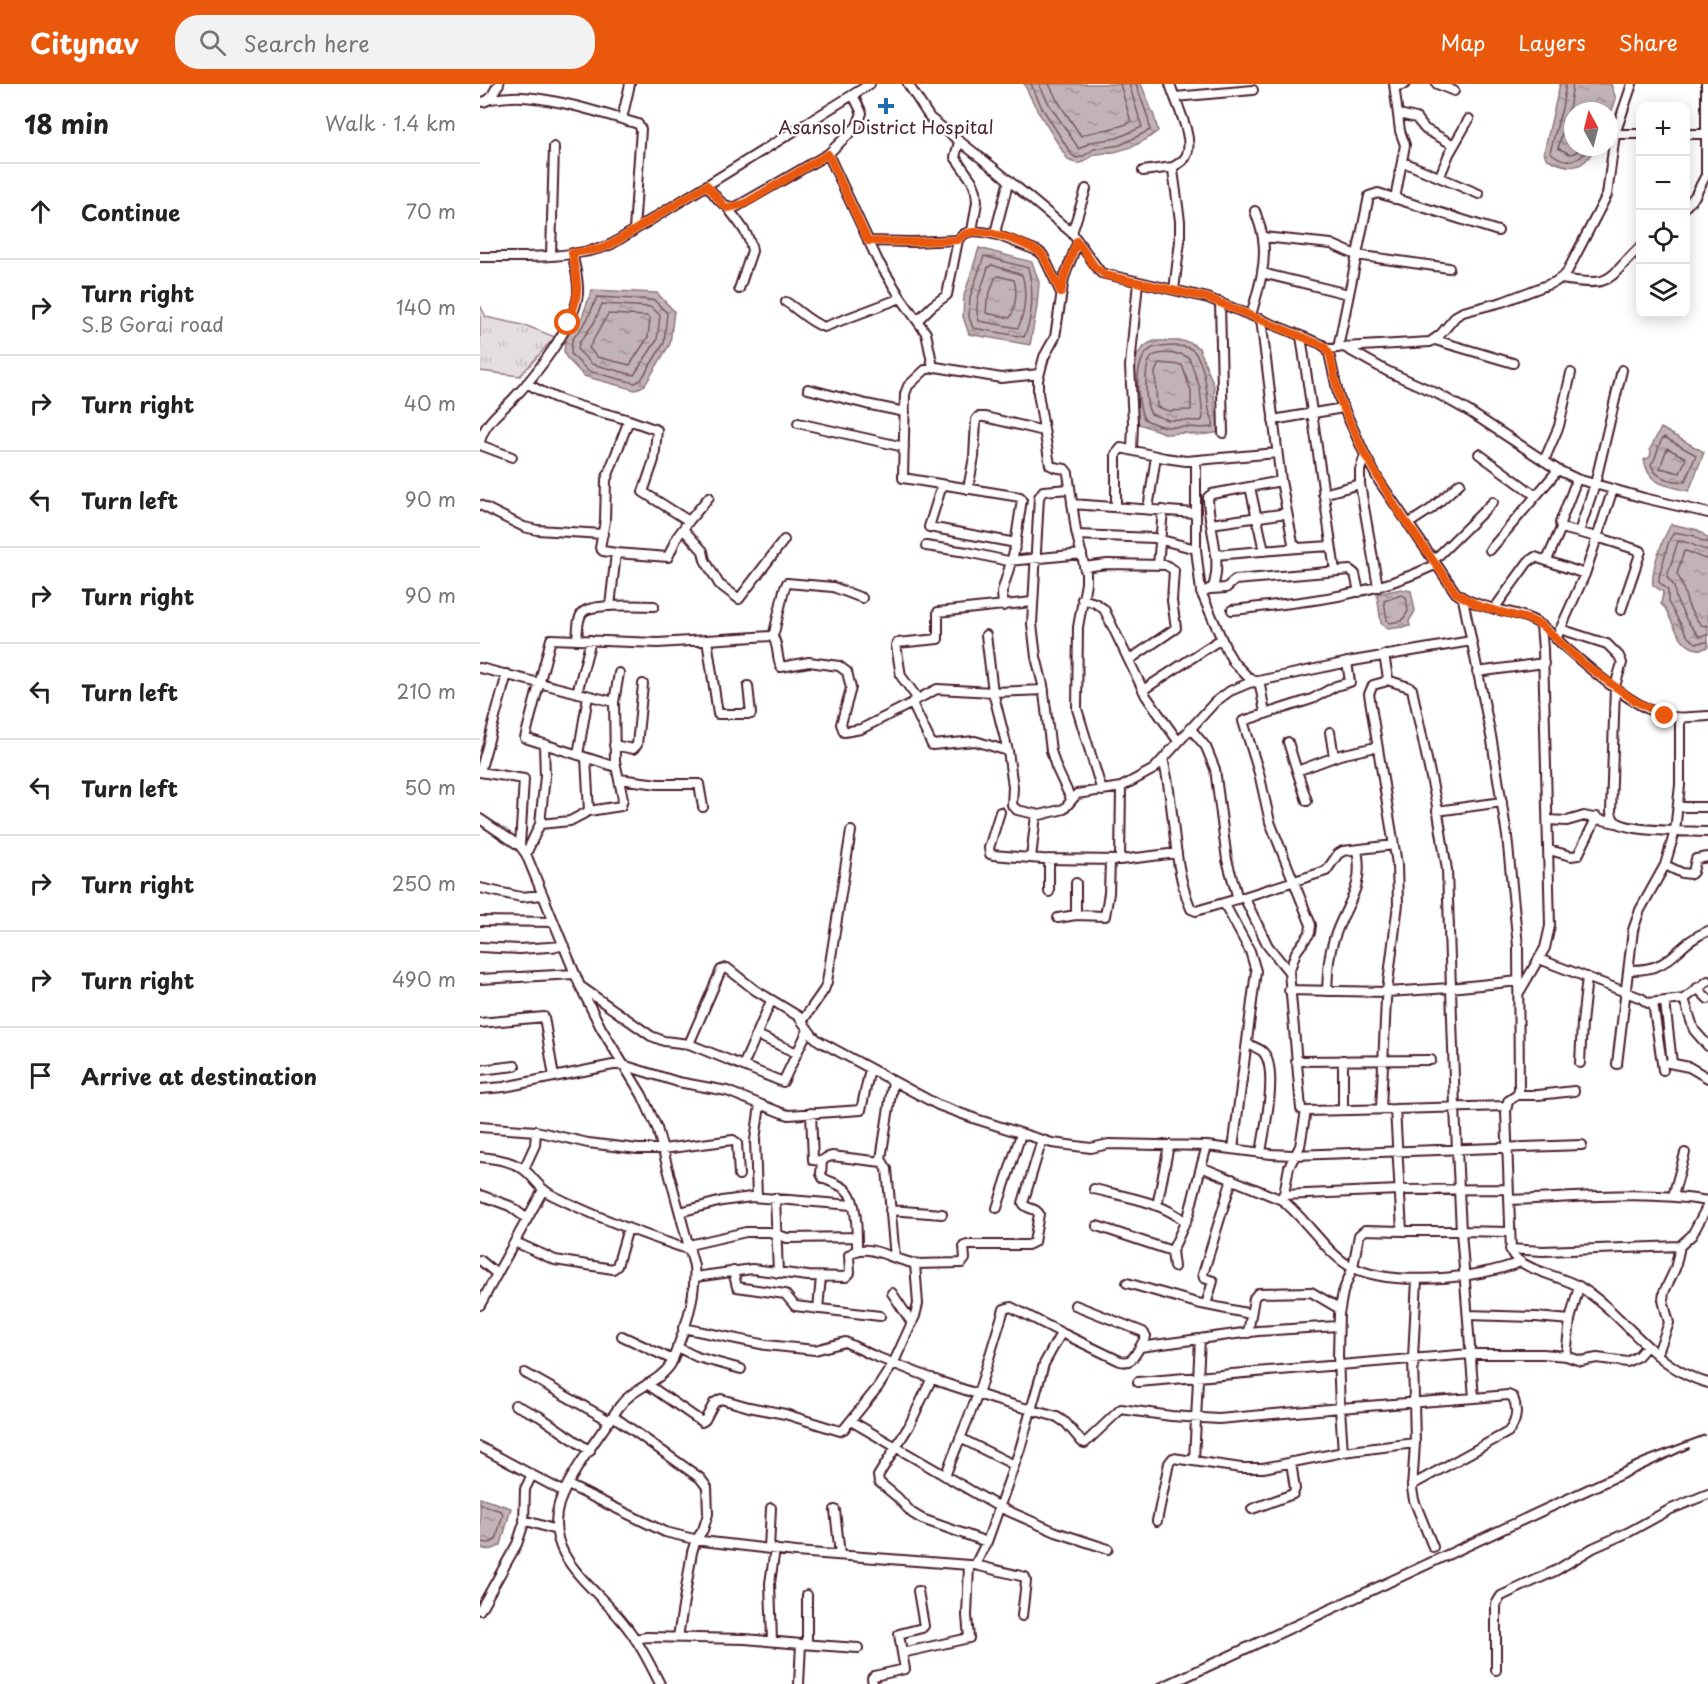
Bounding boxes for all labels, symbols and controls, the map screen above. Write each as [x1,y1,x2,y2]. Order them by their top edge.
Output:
search box [175,15,595,69]
text: Citynav [30,21,139,64]
icon: search [196,26,229,59]
text: Search here [244,26,370,59]
text: Map [1441,26,1485,58]
text: Layers [1518,26,1586,58]
text: Share [1619,26,1678,58]
marker: Asansol District Hospital [877,97,895,115]
north arrow [1564,102,1618,156]
map controls [1636,102,1690,318]
button: + [1636,102,1690,156]
text: 18 min [24,104,109,143]
text: Walk · 1.4 km [325,108,456,138]
place label: Asansol District Hospital [778,113,994,140]
button: − [1636,156,1690,210]
icon: ahead [24,195,57,228]
text: Continue [81,195,180,228]
text: 70 m [406,196,456,226]
button: locate [1636,210,1690,264]
button: layers [1636,264,1690,318]
text: Turn right [81,276,194,309]
icon: right [24,291,57,324]
text: 140 m [396,292,456,322]
text: S.B Gorai road [81,309,224,339]
route start [554,309,580,335]
icon: right [24,387,57,420]
text: Turn right [81,387,194,420]
text: 40 m [404,388,456,418]
icon: left [24,483,57,516]
text: Turn left [81,483,178,516]
text: 90 m [405,484,456,514]
icon: right [24,579,57,612]
text: Turn right [81,579,194,612]
text: 90 m [405,580,456,610]
icon: left [24,675,57,708]
text: Turn left [81,675,178,708]
text: 210 m [397,676,456,706]
route end [1651,702,1677,728]
icon: left [24,771,57,804]
text: Turn left [81,771,178,804]
text: 50 m [404,772,456,802]
icon: right [24,867,57,900]
text: Turn right [81,867,194,900]
text: 250 m [392,868,456,898]
icon: right [24,963,57,996]
text: Turn right [81,963,194,996]
text: 490 m [392,964,456,994]
icon: arrive [24,1059,57,1092]
text: Arrive at destination [81,1059,317,1092]

